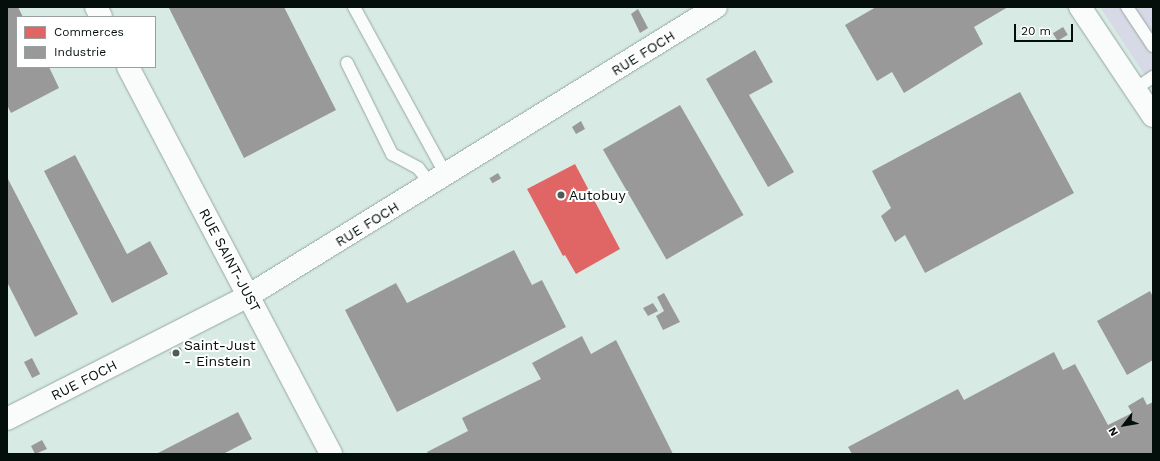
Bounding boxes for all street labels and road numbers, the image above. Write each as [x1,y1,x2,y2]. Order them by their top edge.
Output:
street label: RUE FOCH [608,27,678,79]
street label: RUE FOCH [332,198,402,250]
street label: RUE SAINT-JUST [196,205,264,315]
street label: RUE FOCH [48,356,120,404]

